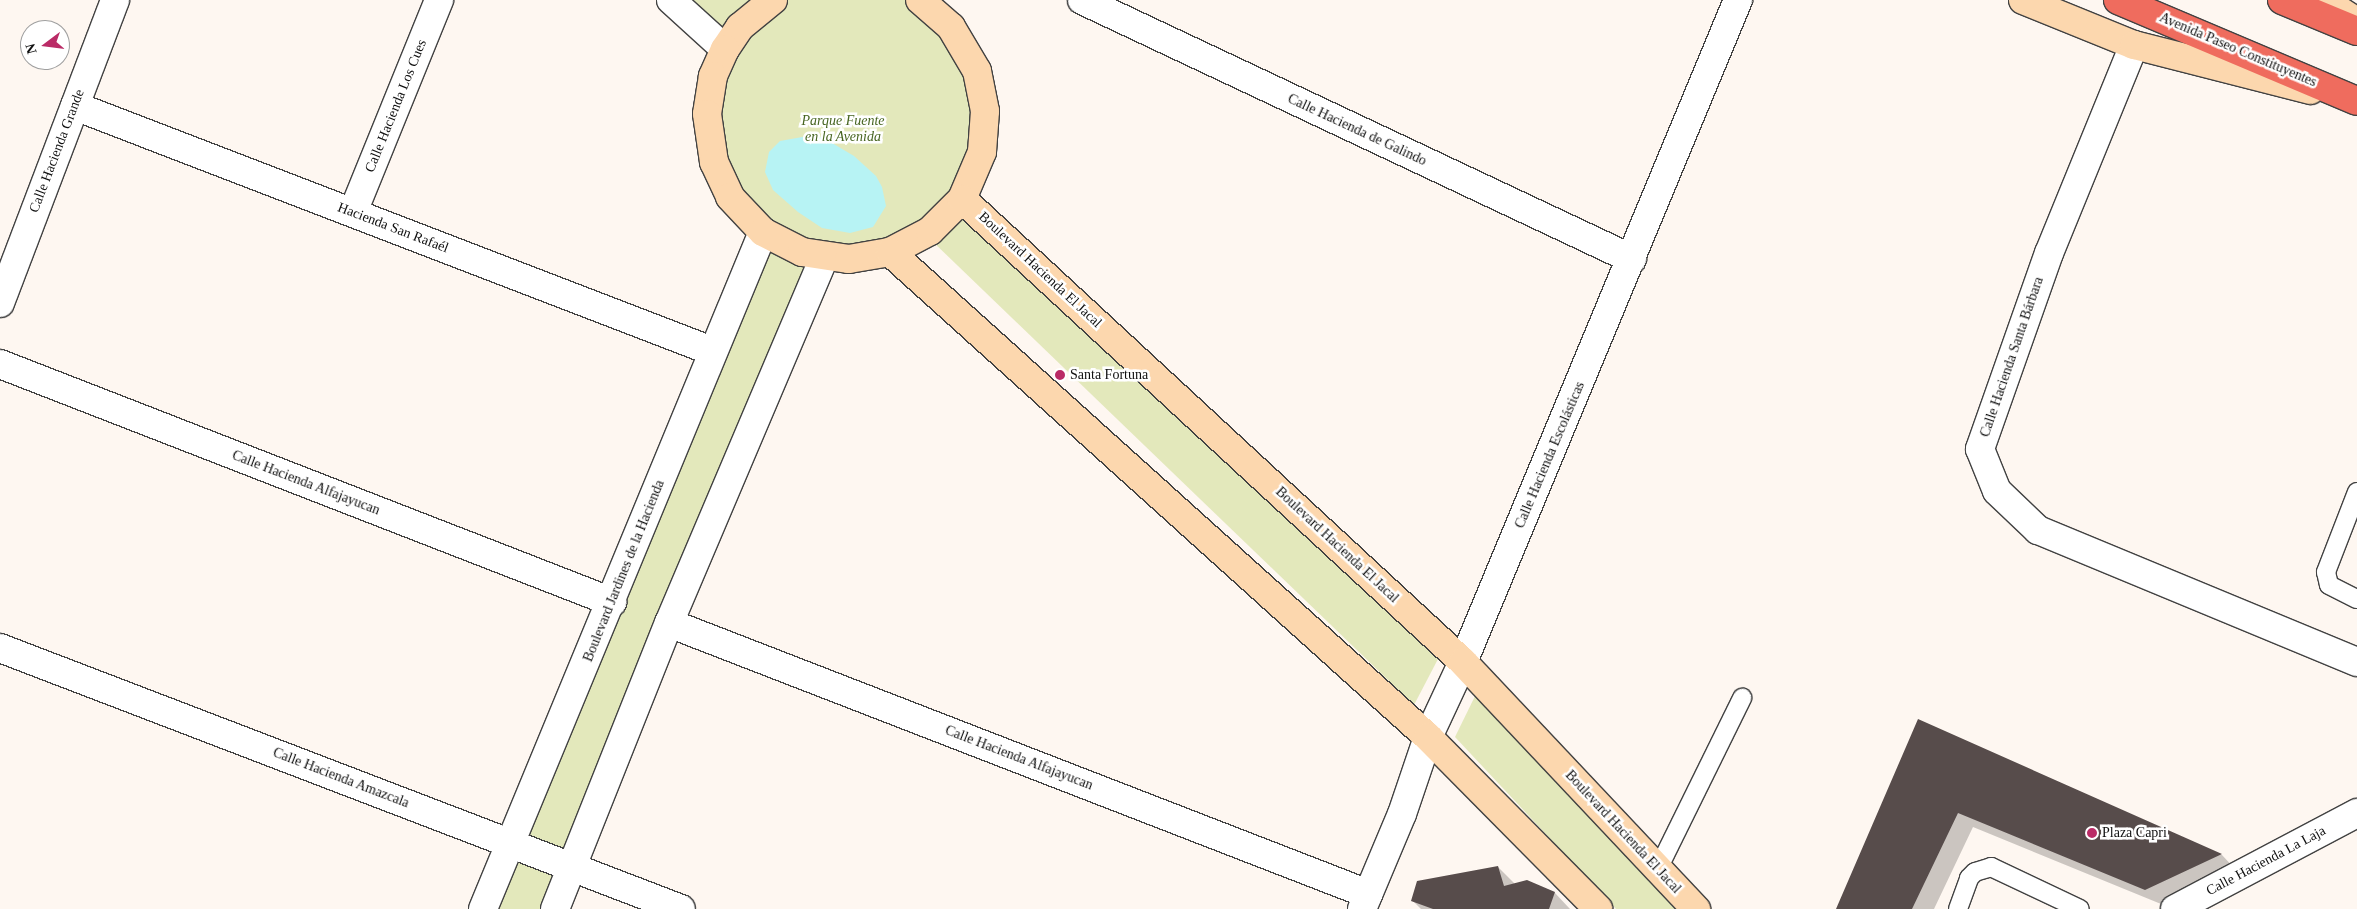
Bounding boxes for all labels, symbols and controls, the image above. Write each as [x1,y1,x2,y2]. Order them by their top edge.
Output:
street label: Avenida Paseo Constituyentes [2157,9,2319,91]
north arrow [20,20,70,70]
street label: Calle Hacienda Los Cues [362,37,430,175]
text: N [22,42,40,56]
street label: Calle Hacienda Grande [26,87,88,215]
street label: Calle Hacienda de Galindo [1285,90,1429,170]
park label: Parque Fuente en la Avenida [801,113,885,146]
street label: Hacienda San Rafaél [335,199,451,257]
street label: Boulevard Hacienda El Jacal [975,209,1105,331]
street label: Calle Hacienda Santa Bárbara [1977,275,2047,439]
place label: Santa Fortuna [1070,367,1148,383]
marker: Santa Fortuna [1054,369,1066,381]
street label: Calle Hacienda Escolásticas [1511,379,1589,531]
street label: Calle Hacienda Alfajayucan [229,447,383,519]
street label: Boulevard Jardines de la Hacienda [580,478,668,664]
street label: Boulevard Hacienda El Jacal [1272,484,1402,606]
street label: Calle Hacienda Alfajayucan [942,722,1096,794]
street label: Calle Hacienda Amazcala [270,744,412,812]
street label: Boulevard Hacienda El Jacal [1562,767,1684,897]
street label: Calle Hacienda La Laja [2204,822,2328,900]
place label: Plaza Capri [2102,825,2167,841]
marker: Plaza Capri [2086,827,2098,839]

